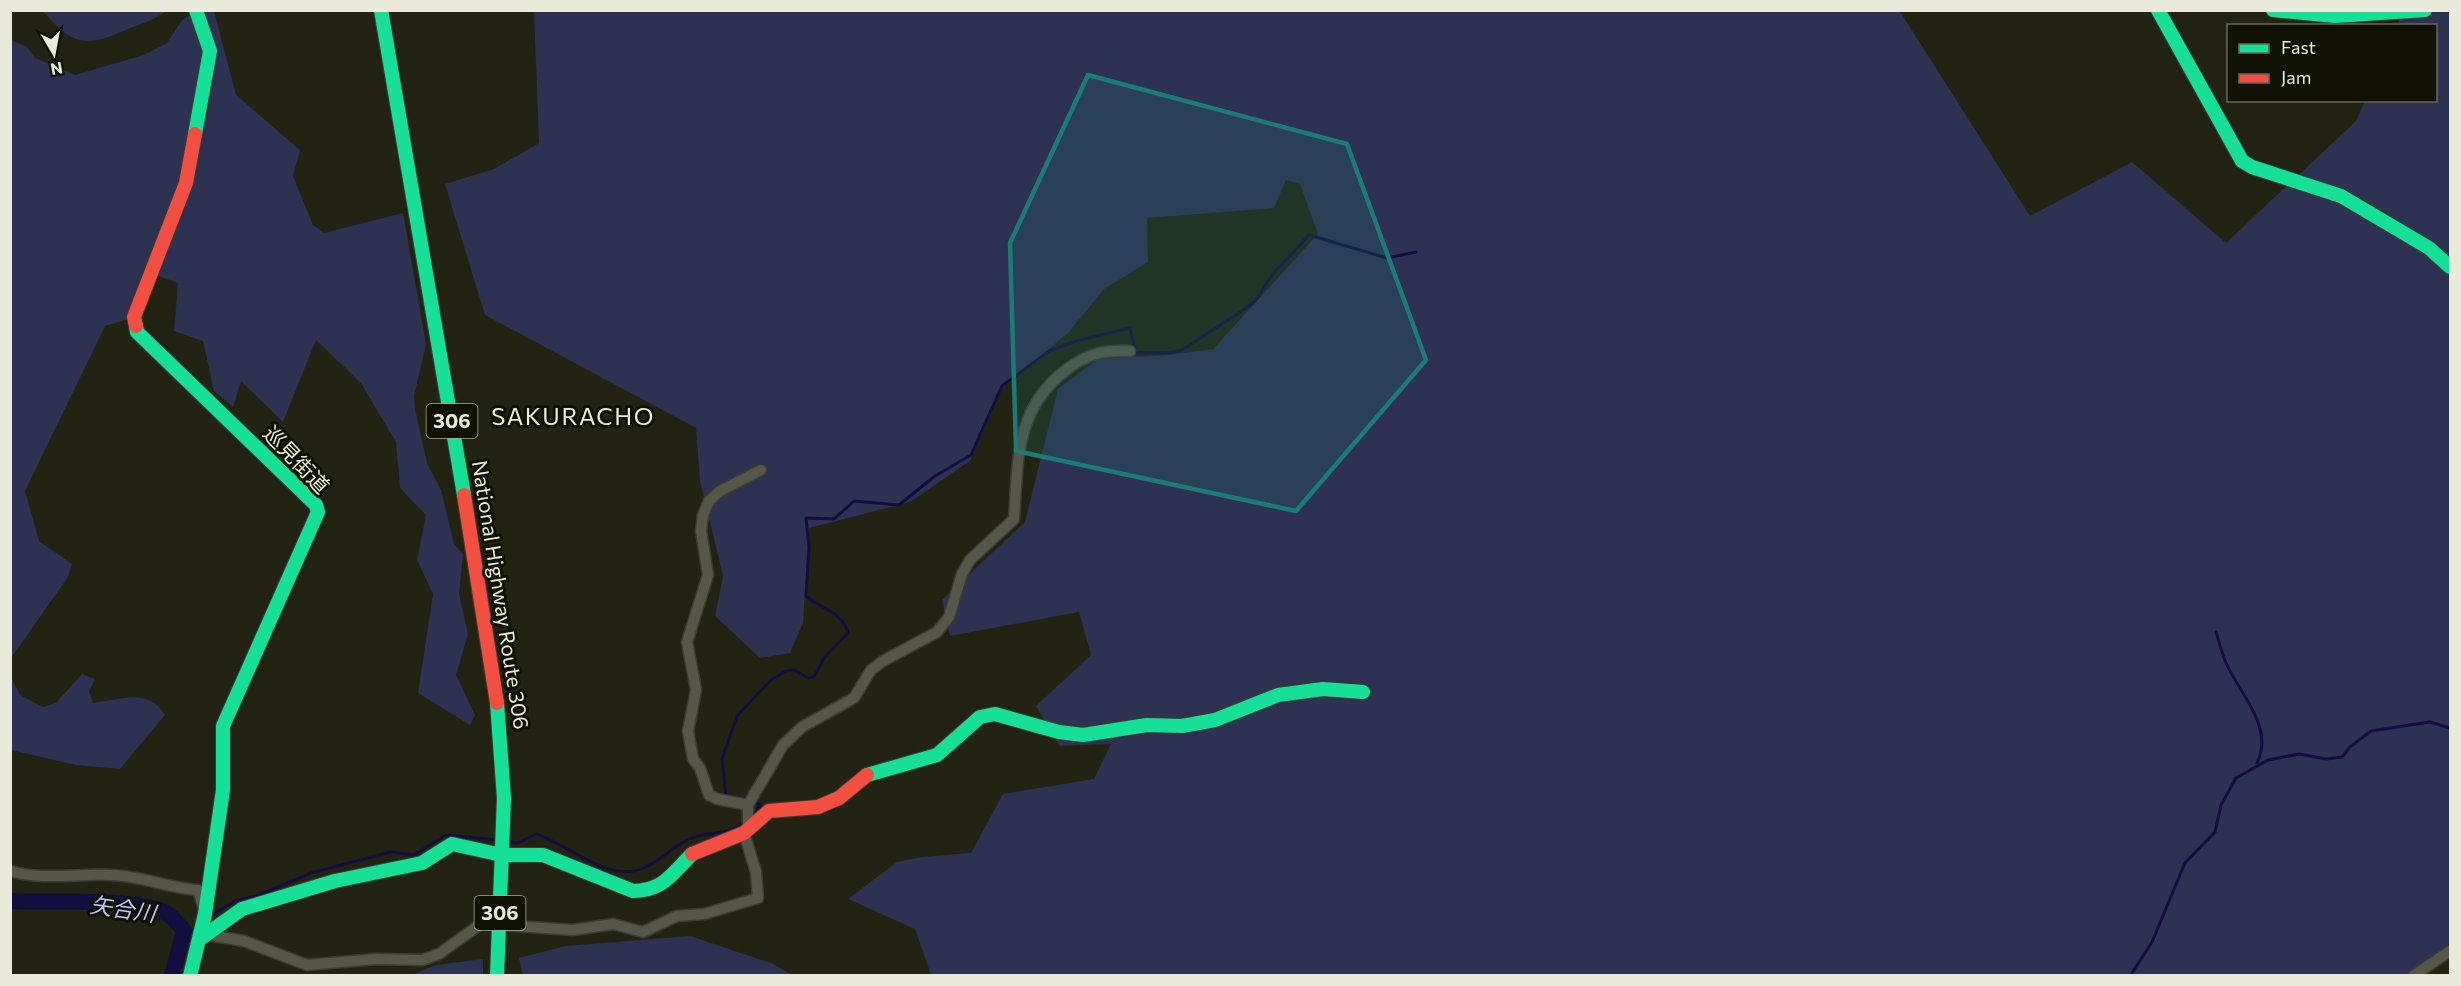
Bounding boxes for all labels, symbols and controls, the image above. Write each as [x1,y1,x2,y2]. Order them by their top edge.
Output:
north arrow [24,24,84,84]
legend [2227,24,2437,102]
text: Fast [2281,36,2316,58]
text: N [49,59,64,80]
text: Jam [2281,66,2311,88]
district label: SAKURACHO [491,401,655,430]
road number: 306 [426,404,478,438]
street label: 巡見街道 [259,420,335,498]
street label: National Highway Route 306 [468,459,535,731]
water label: 矢合川 [89,891,160,927]
road number: 306 [474,896,526,930]

